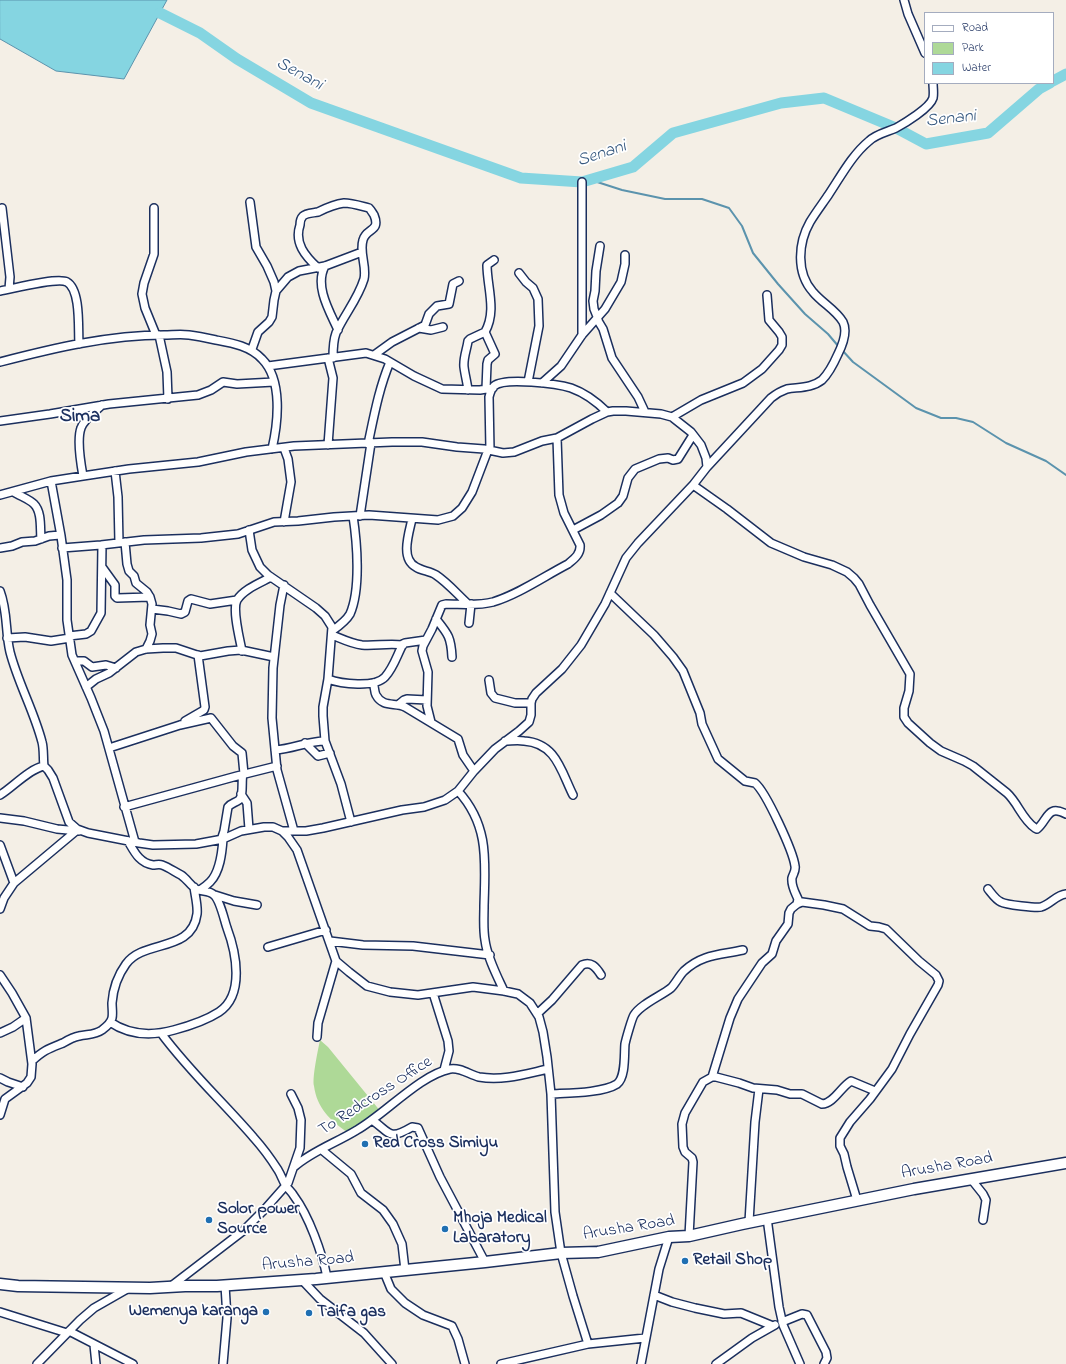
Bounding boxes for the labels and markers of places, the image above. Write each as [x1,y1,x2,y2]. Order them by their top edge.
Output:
place label: Red Cross Simiyu [373,1134,498,1154]
marker: Red Cross Simiyu [360,1139,370,1149]
place label: Solor power Source [217,1200,300,1240]
place label: Mhoja Medical Labaratory [453,1209,547,1249]
marker: Solor power Source [204,1215,214,1225]
marker: Mhoja Medical Labaratory [440,1224,450,1234]
place label: Retail Shop [693,1251,772,1271]
marker: Retail Shop [680,1256,690,1266]
place label: Wemenya karanga [129,1302,258,1322]
place label: Taifa gas [317,1303,386,1323]
marker: Wemenya karanga [261,1307,271,1317]
marker: Taifa gas [304,1308,314,1318]

